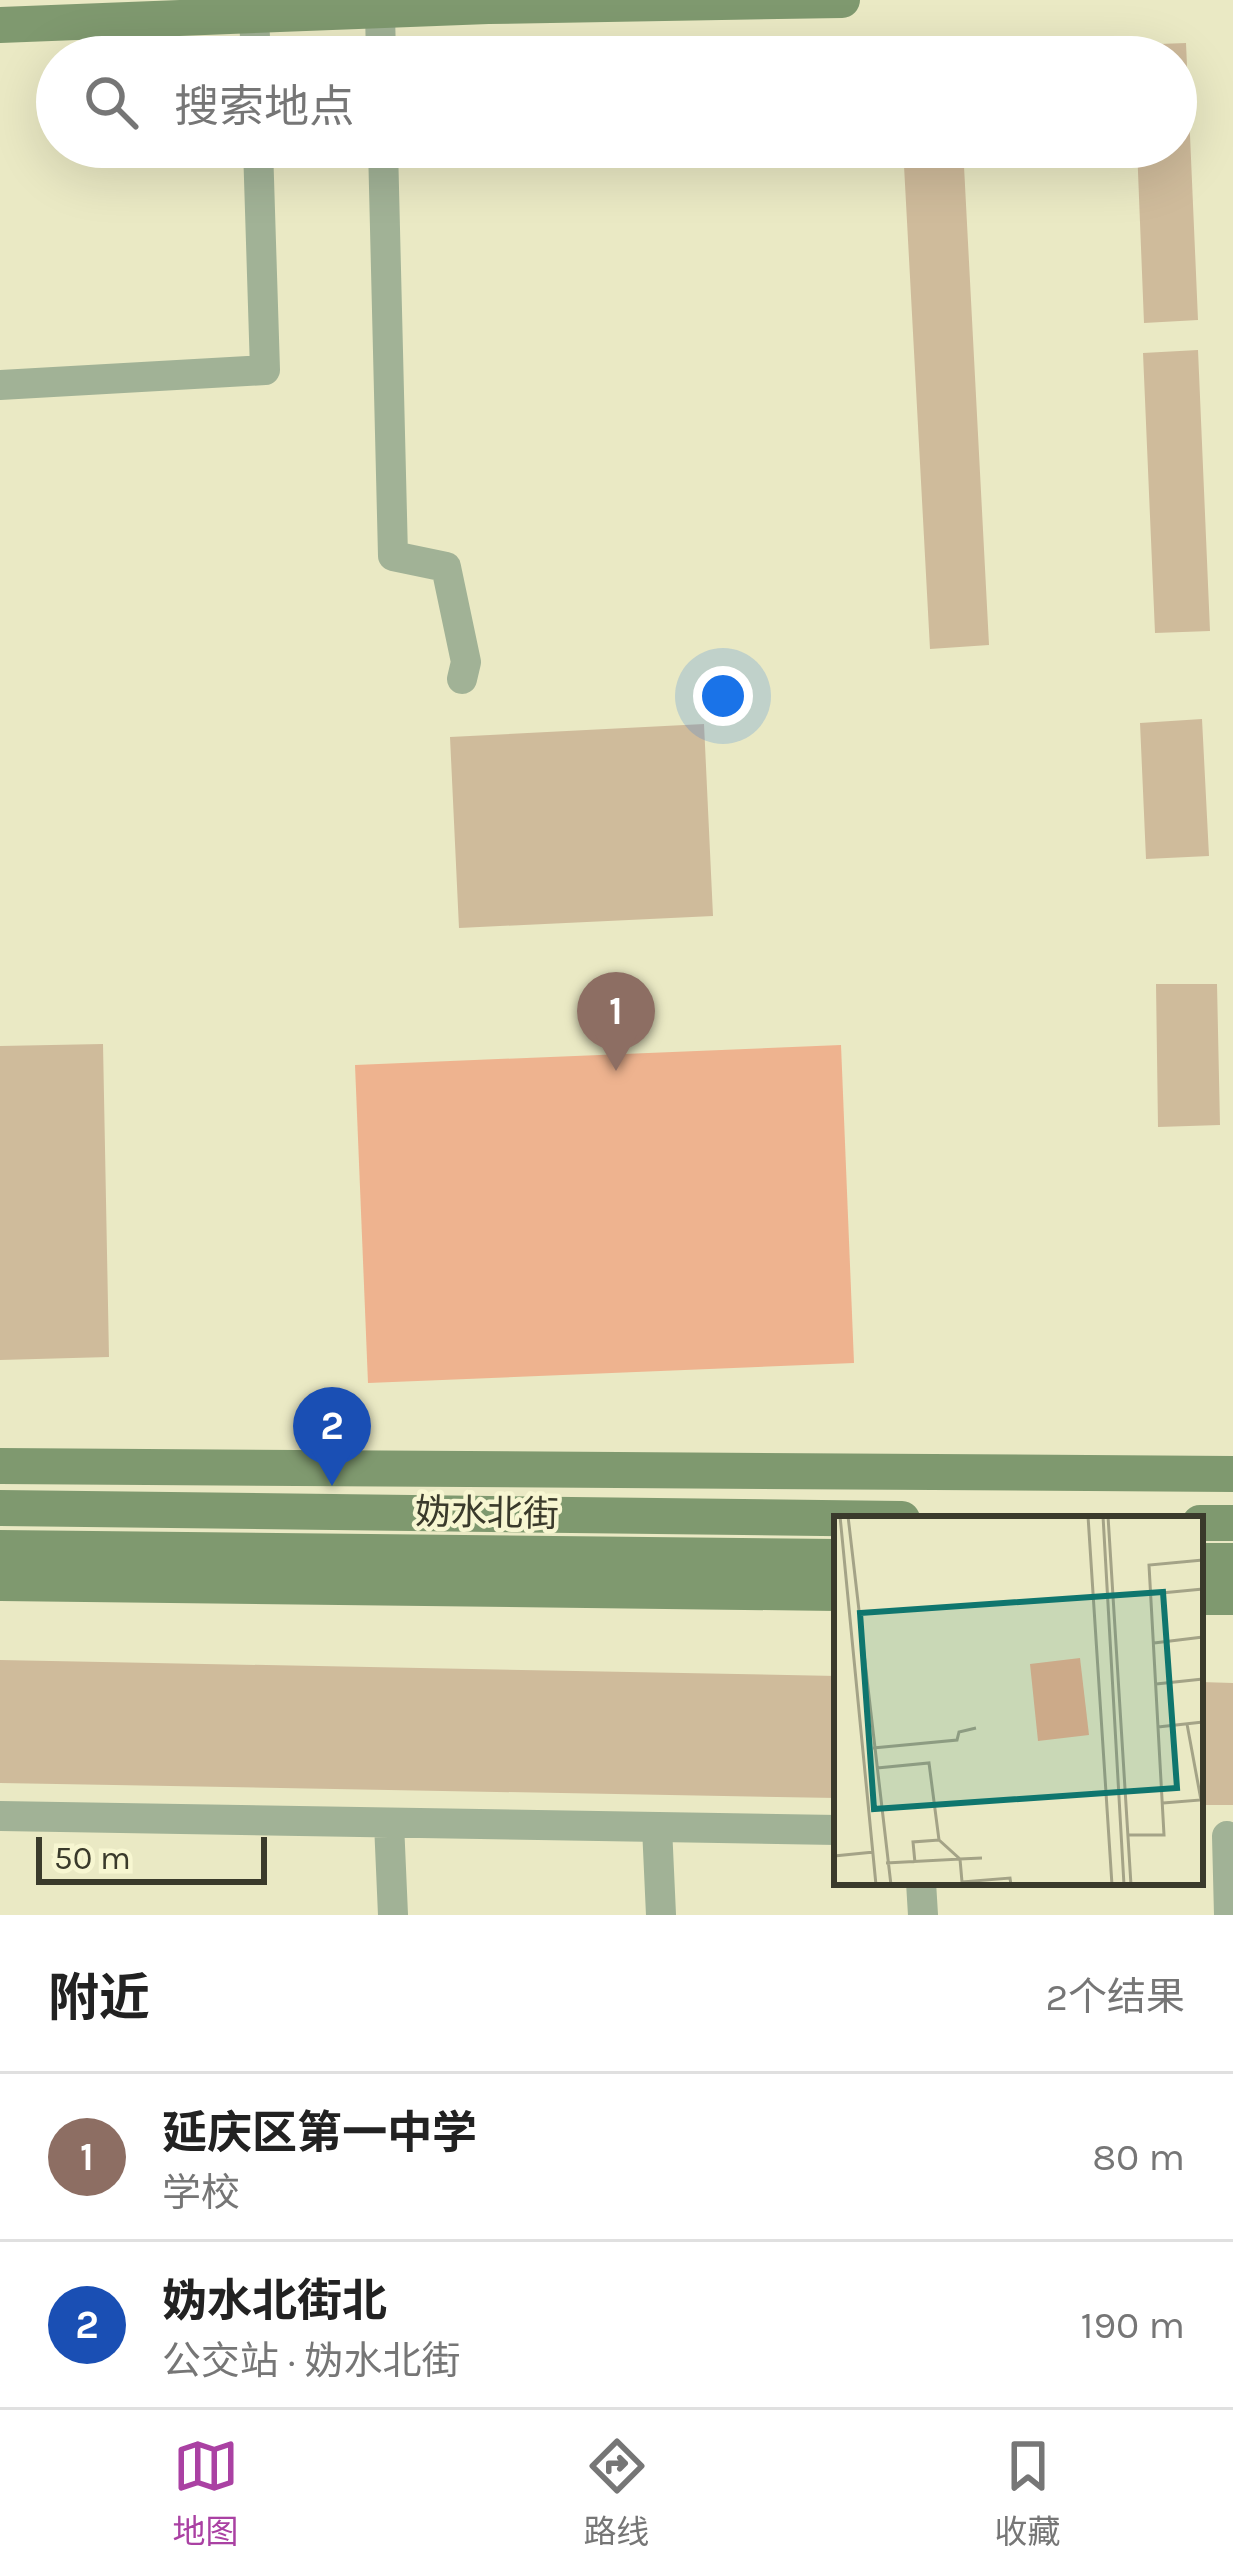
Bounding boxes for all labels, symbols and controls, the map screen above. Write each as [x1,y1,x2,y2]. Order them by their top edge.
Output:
search box [36,36,1197,168]
icon: search [78,69,144,135]
text: 搜索地点 [174,81,354,133]
your location [693,666,753,726]
pin: 1 [577,972,655,1071]
pin: 2 [293,1387,371,1486]
street label: 妫水北街 [415,1491,559,1535]
inset map [834,1516,1203,1885]
scale bar [36,1831,267,1884]
text: 50 m [54,1839,131,1877]
text: 附近 [48,1968,150,2028]
text: 2个结果 [1045,1974,1185,2020]
text: 延庆区第一中学 [162,2107,477,2159]
text: 1 [80,2134,94,2180]
text: 80 m [1092,2134,1185,2180]
text: 学校 [162,2170,240,2216]
text: 妫水北街北 [162,2275,387,2327]
text: 2 [75,2302,99,2348]
text: 190 m [1081,2302,1185,2348]
text: 公交站 · 妫水北街 [162,2338,461,2384]
tab: 地图 [173,2433,239,2553]
tab: 路线 [584,2433,650,2553]
tab: 收藏 [995,2433,1061,2553]

